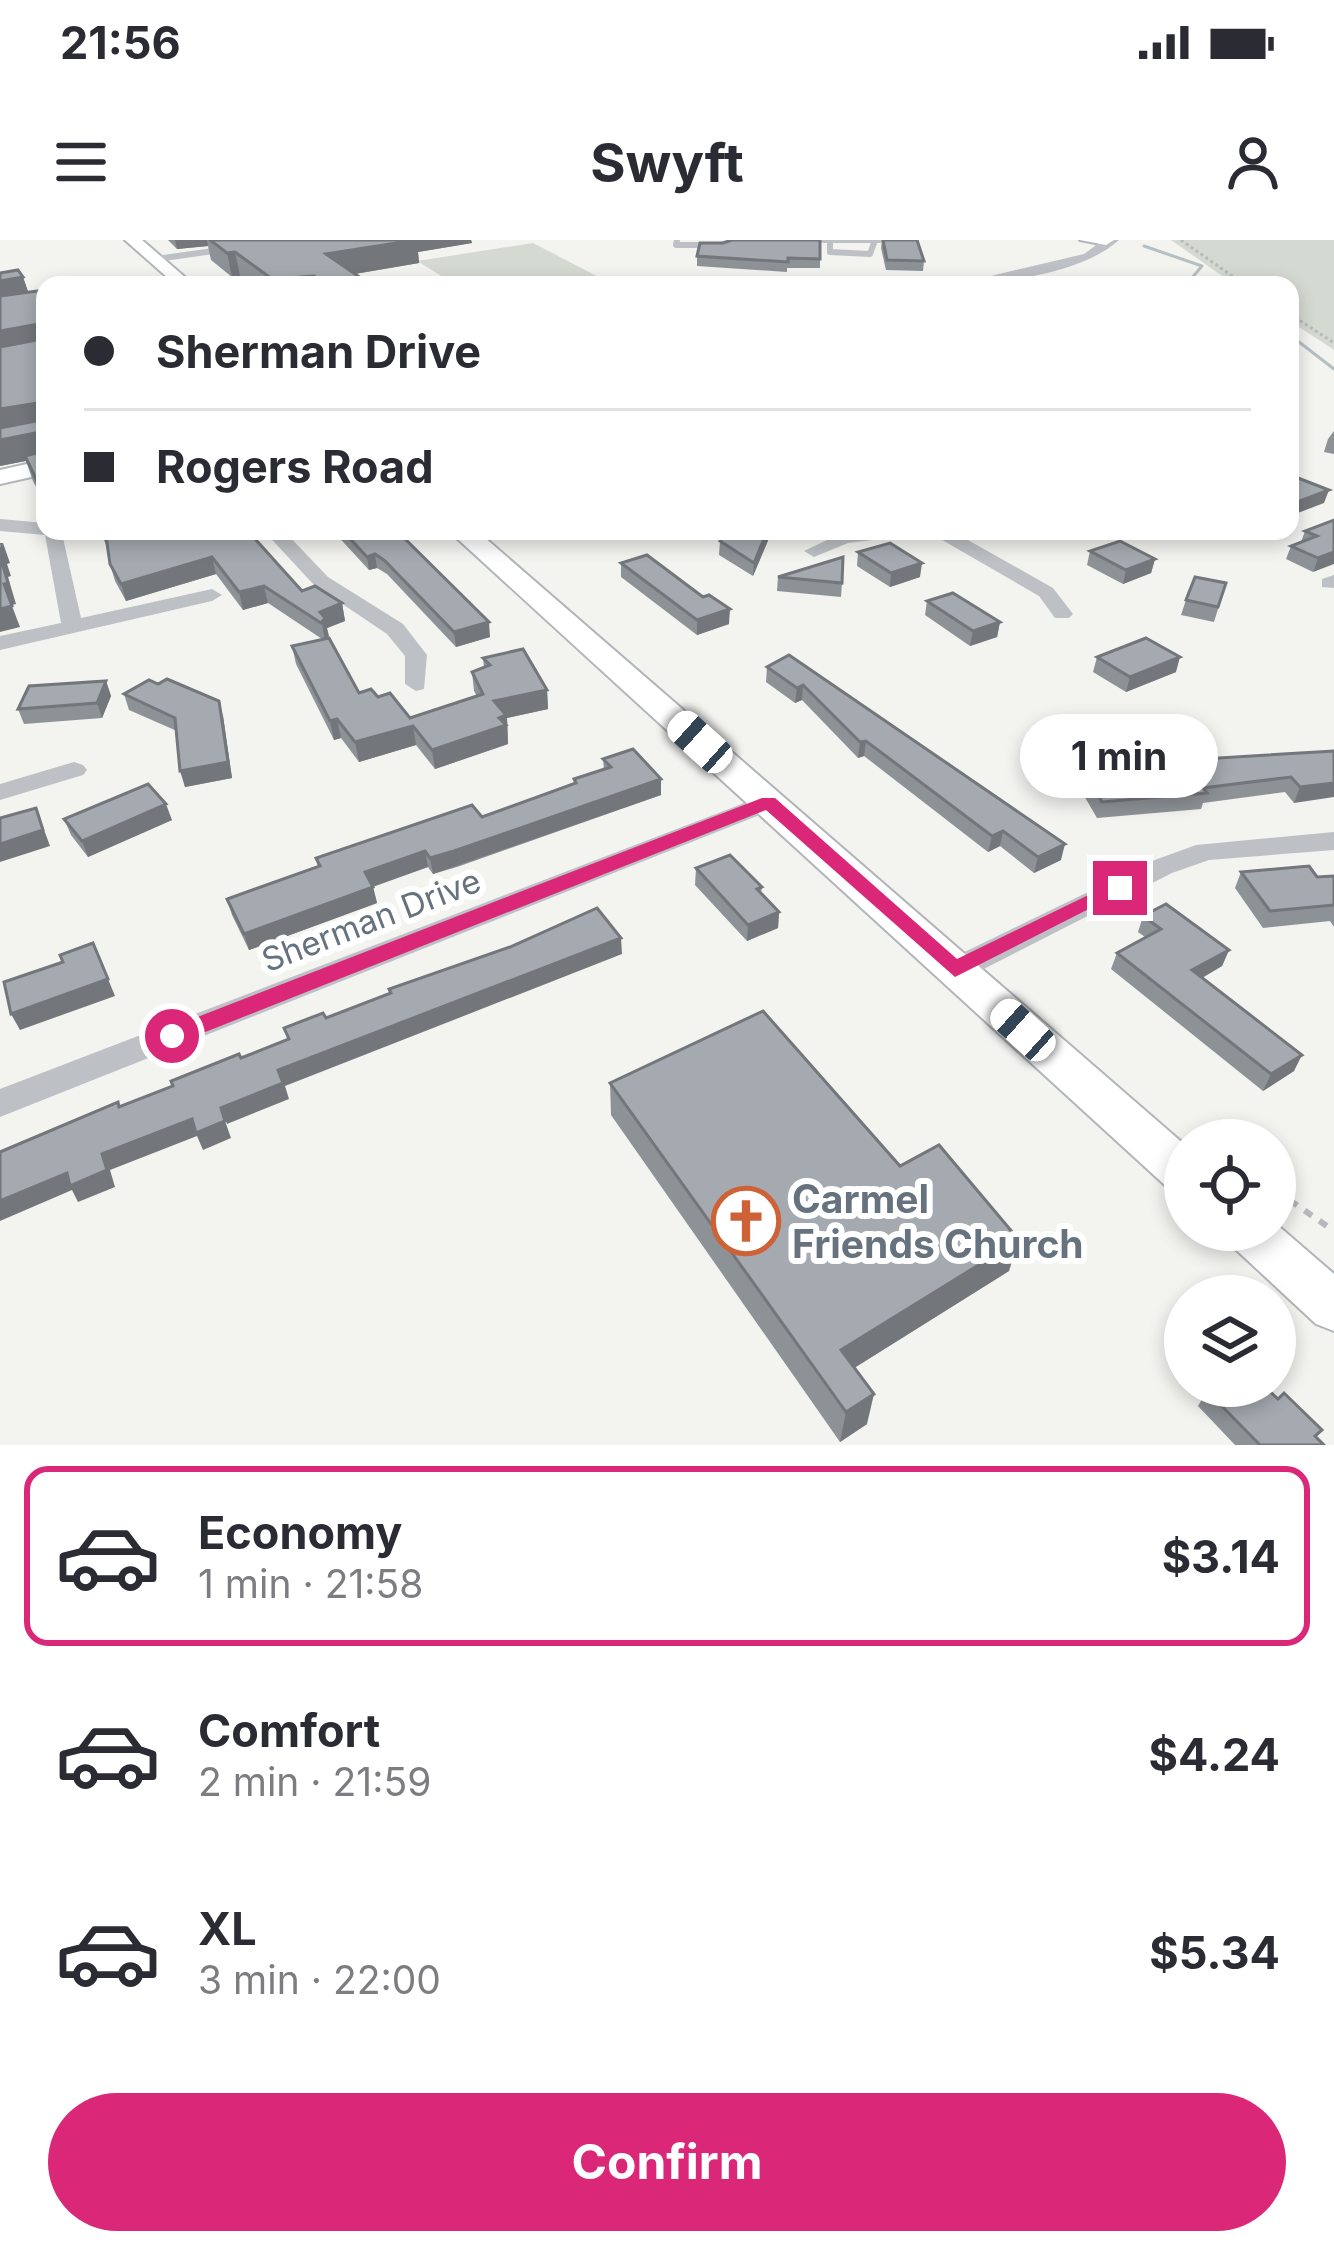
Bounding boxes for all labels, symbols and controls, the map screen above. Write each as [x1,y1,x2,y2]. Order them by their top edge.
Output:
text: 21:56 [60,15,181,70]
icon: menu [48,129,114,195]
icon: person [1220,129,1286,195]
text: Swyft [590,130,744,195]
text: Sherman Drive [156,324,481,379]
text: Rogers Road [156,439,434,494]
car [661,705,739,779]
callout: 1 min [1021,714,1219,798]
text: 1 min [1071,732,1167,779]
street label: Sherman Drive [256,860,486,980]
route end [1093,861,1147,915]
car [984,993,1062,1067]
route start [145,1009,199,1063]
map controls [1164,1119,1296,1407]
button: locate [1164,1119,1296,1251]
place label: Carmel Friends Church [792,1175,1084,1267]
church icon: Carmel Friends Church [711,1186,781,1256]
button: layers [1164,1275,1296,1407]
icon: car [54,1502,162,1610]
text: Economy [198,1505,402,1560]
text: $3.14 [1162,1529,1280,1584]
text: 1 min · 21:58 [198,1560,423,1607]
icon: car [54,1700,162,1808]
text: Comfort [198,1703,380,1758]
text: $4.24 [1149,1727,1280,1782]
text: 2 min · 21:59 [198,1758,431,1805]
icon: car [54,1898,162,2006]
text: XL [198,1901,257,1956]
text: $5.34 [1149,1925,1280,1980]
text: 3 min · 22:00 [198,1956,441,2003]
button: Confirm [48,2093,1286,2231]

